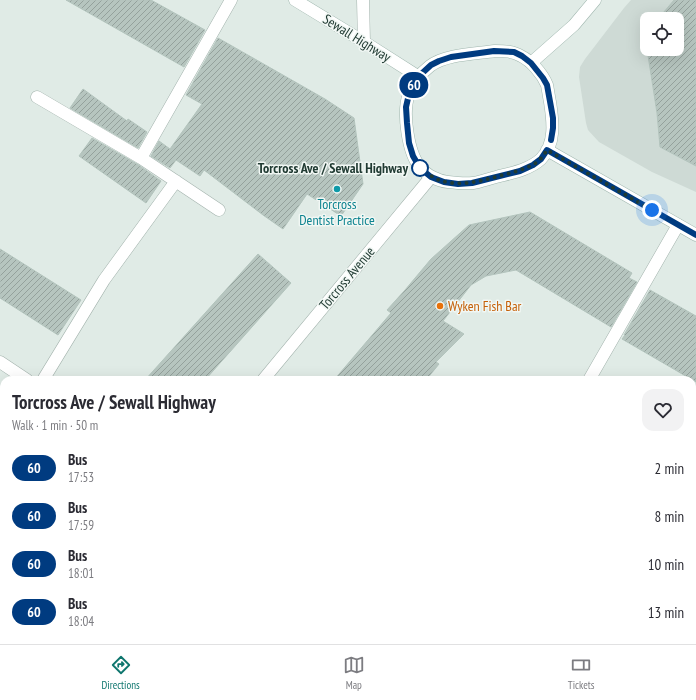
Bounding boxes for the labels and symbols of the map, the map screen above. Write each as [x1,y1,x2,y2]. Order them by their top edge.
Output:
street label: Sewall Highway [320,10,395,66]
line badge: 60 [396,72,432,98]
place label: Torcross Ave / Sewall Highway [258,159,408,177]
marker: Torcross Ave / Sewall Highway [411,159,429,177]
marker: Torcross Dentist Practice [332,184,342,194]
place label: Torcross Dentist Practice [299,195,375,229]
your location [642,200,662,220]
street label: Torcross Avenue [315,243,379,313]
place label: Wyken Fish Bar [448,297,522,315]
marker: Wyken Fish Bar [435,301,445,311]

